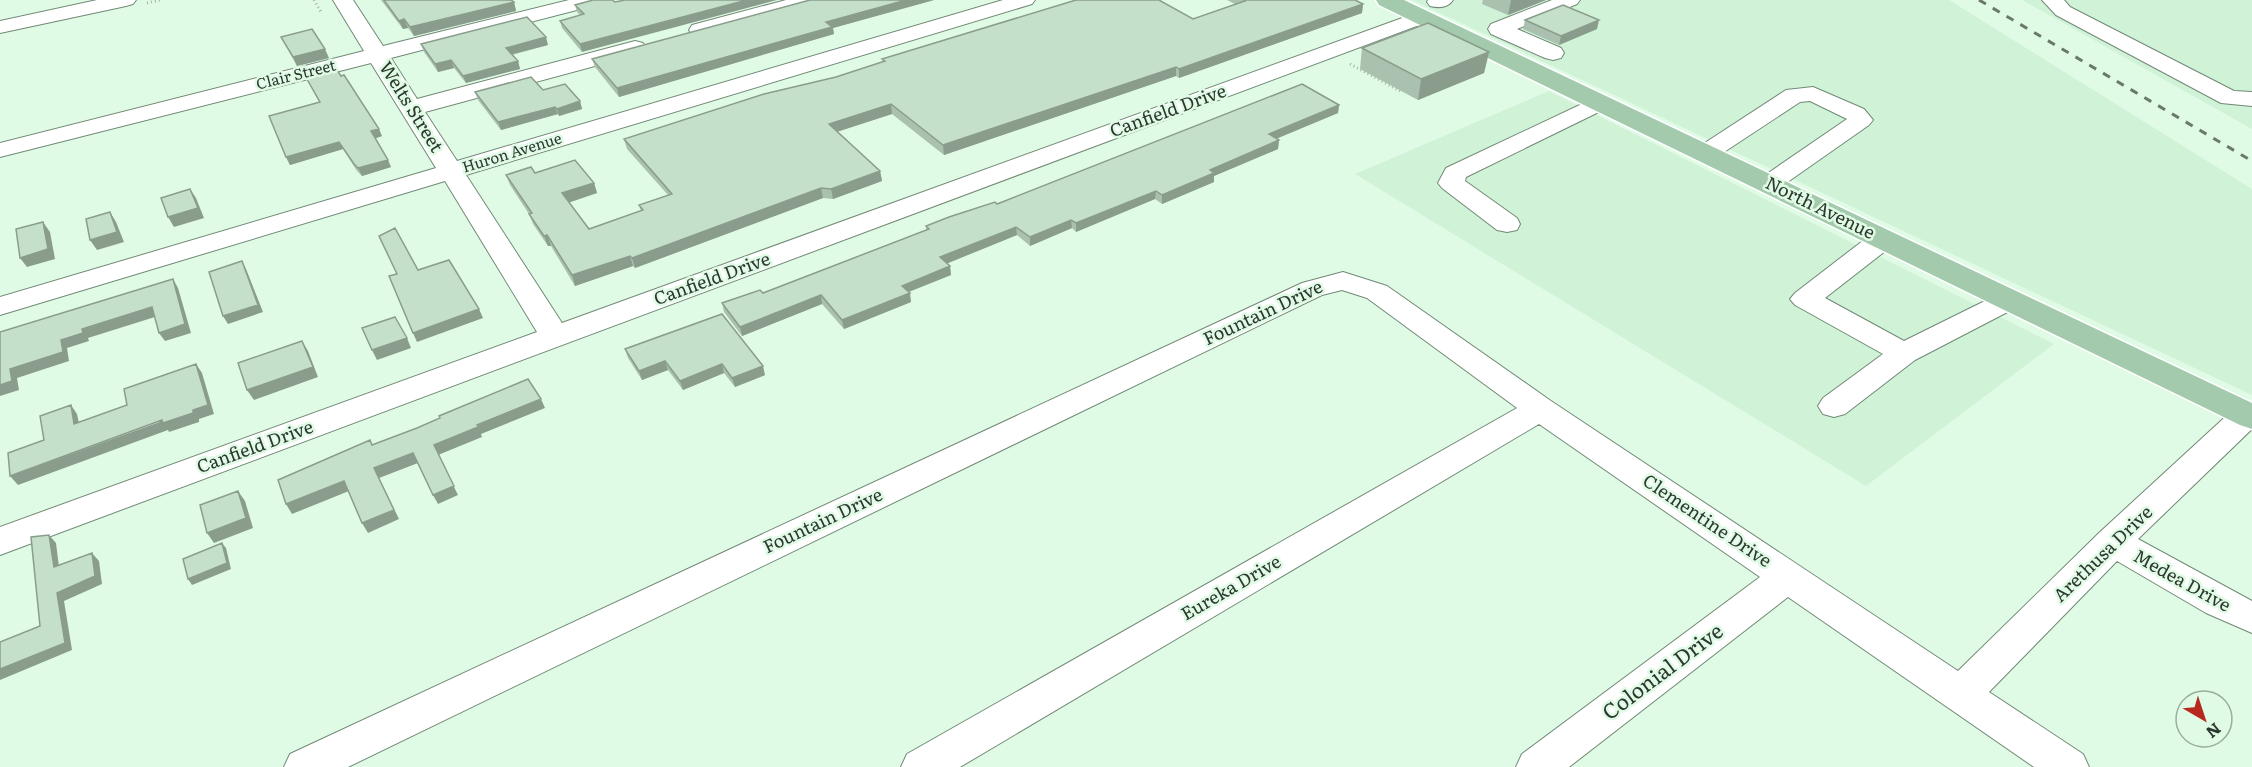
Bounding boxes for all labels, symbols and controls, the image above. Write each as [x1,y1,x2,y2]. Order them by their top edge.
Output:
street label: Clair Street [253,53,338,95]
street label: Welts Street [374,55,451,158]
street label: Canfield Drive [1105,76,1230,143]
street label: Huron Avenue [459,125,564,178]
street label: North Avenue [1761,168,1880,245]
street label: Canfield Drive [649,244,774,311]
street label: Fountain Drive [1198,272,1327,351]
street label: Canfield Drive [192,412,317,479]
street label: Clementine Drive [1638,466,1778,573]
street label: Fountain Drive [758,480,887,559]
street label: Arethusa Drive [2046,498,2158,607]
street label: Medea Drive [2129,542,2236,618]
street label: Eureka Drive [1175,547,1285,626]
street label: Colonial Drive [1595,614,1728,726]
north arrow [2174,689,2234,749]
text: N [2201,718,2227,745]

